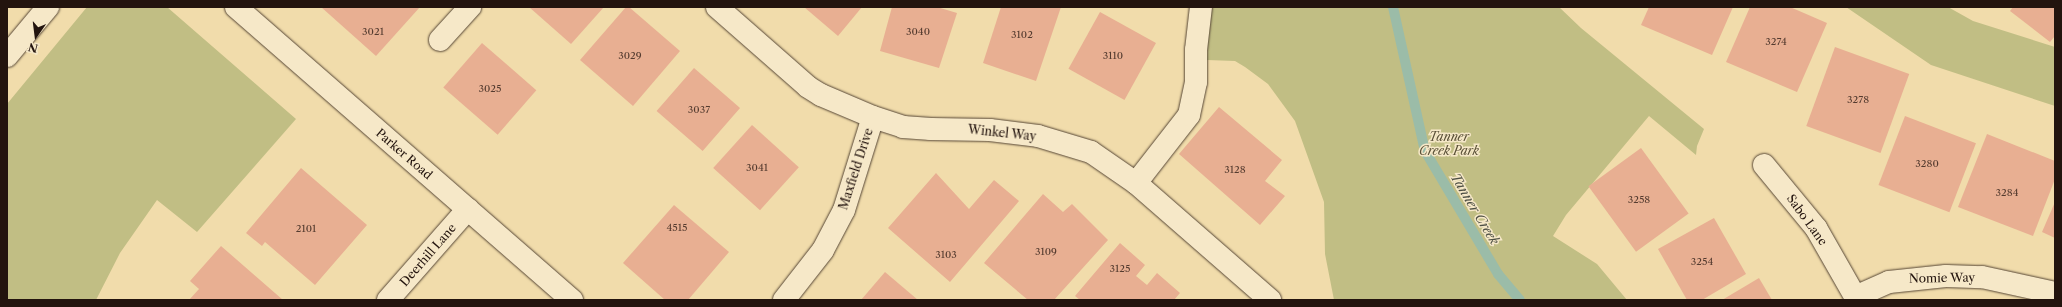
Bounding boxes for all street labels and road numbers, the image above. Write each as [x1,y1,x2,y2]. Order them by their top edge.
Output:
street label: Winkel Way [967,122,1037,144]
street label: Parker Road [373,126,435,182]
street label: Maxfield Drive [836,126,876,212]
street label: Sabo Lane [1784,192,1830,248]
street label: Deerhill Lane [397,221,459,289]
street label: Nomie Way [1909,270,1975,286]

